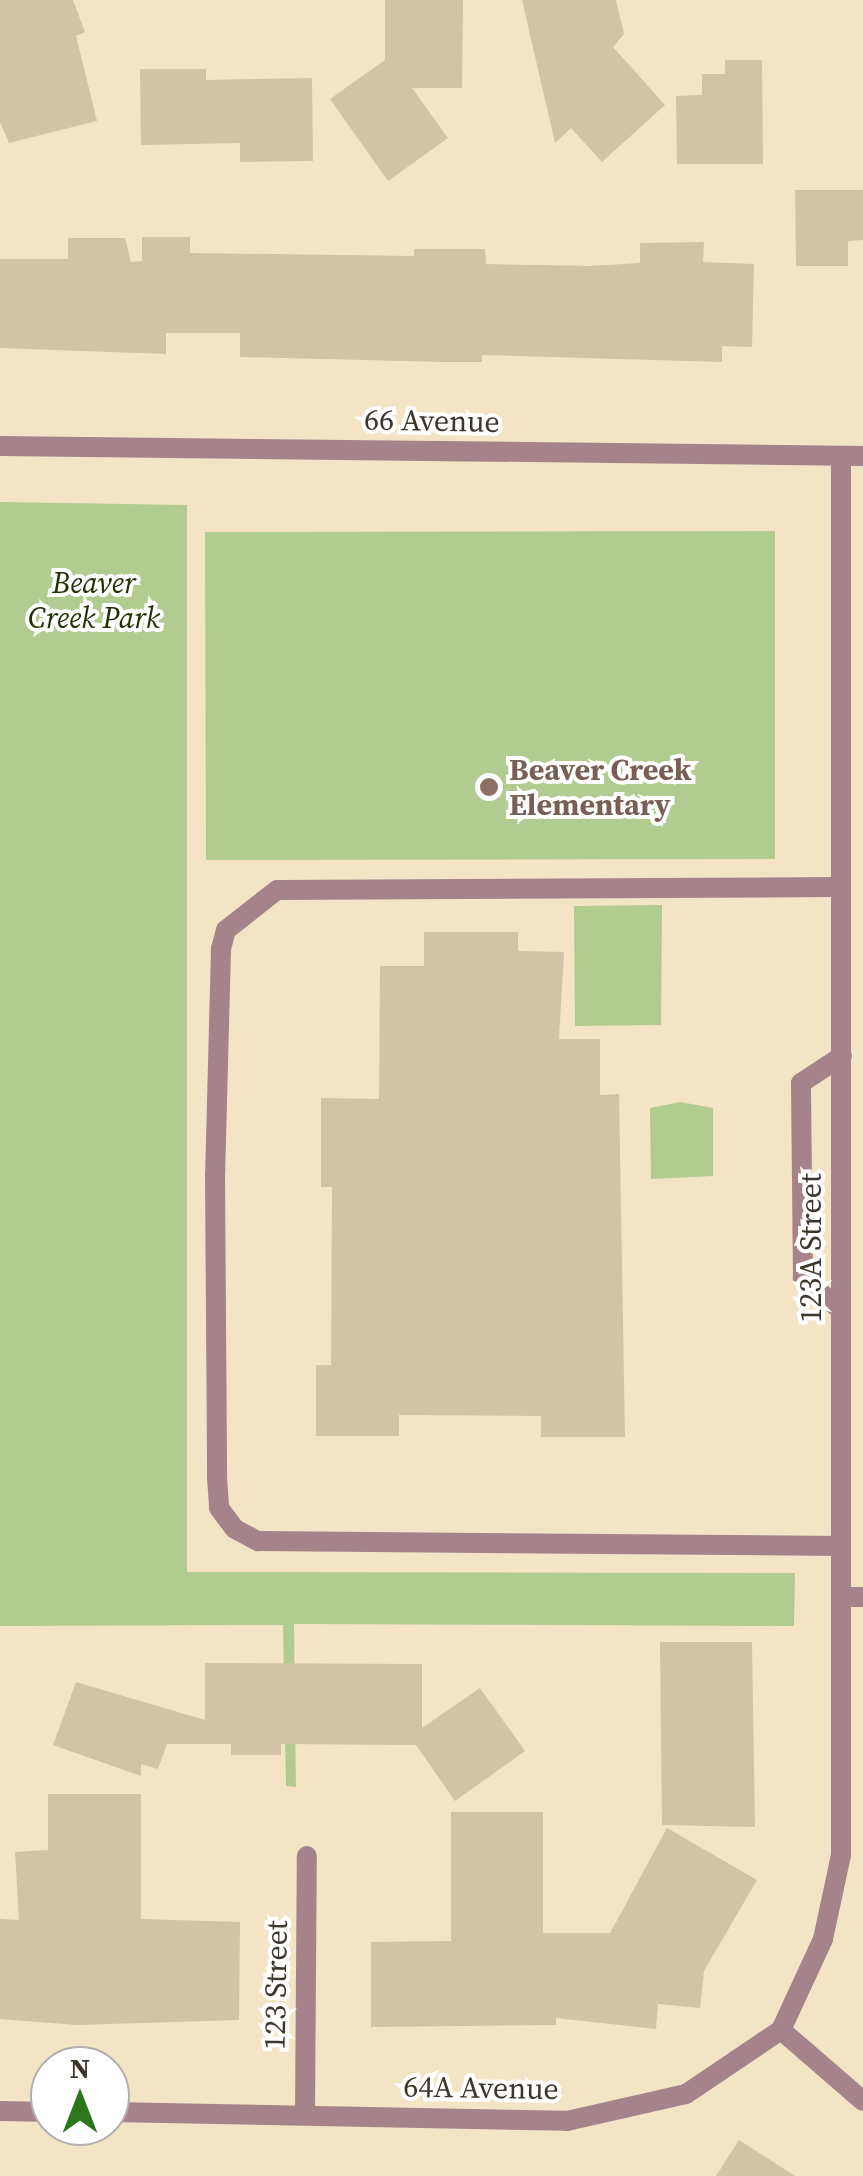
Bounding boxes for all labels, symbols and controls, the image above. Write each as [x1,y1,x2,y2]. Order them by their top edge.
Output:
street label: 66 Avenue [364,402,500,440]
park label: Beaver Creek Park [28,565,160,636]
place label: Beaver Creek Elementary [509,752,691,822]
marker: Beaver Creek Elementary [478,776,500,798]
street label: 123A Street [793,1173,829,1323]
street label: 123 Street [257,1920,295,2050]
north arrow [30,2046,130,2146]
text: N [70,2049,90,2087]
street label: 64A Avenue [403,2069,559,2107]

